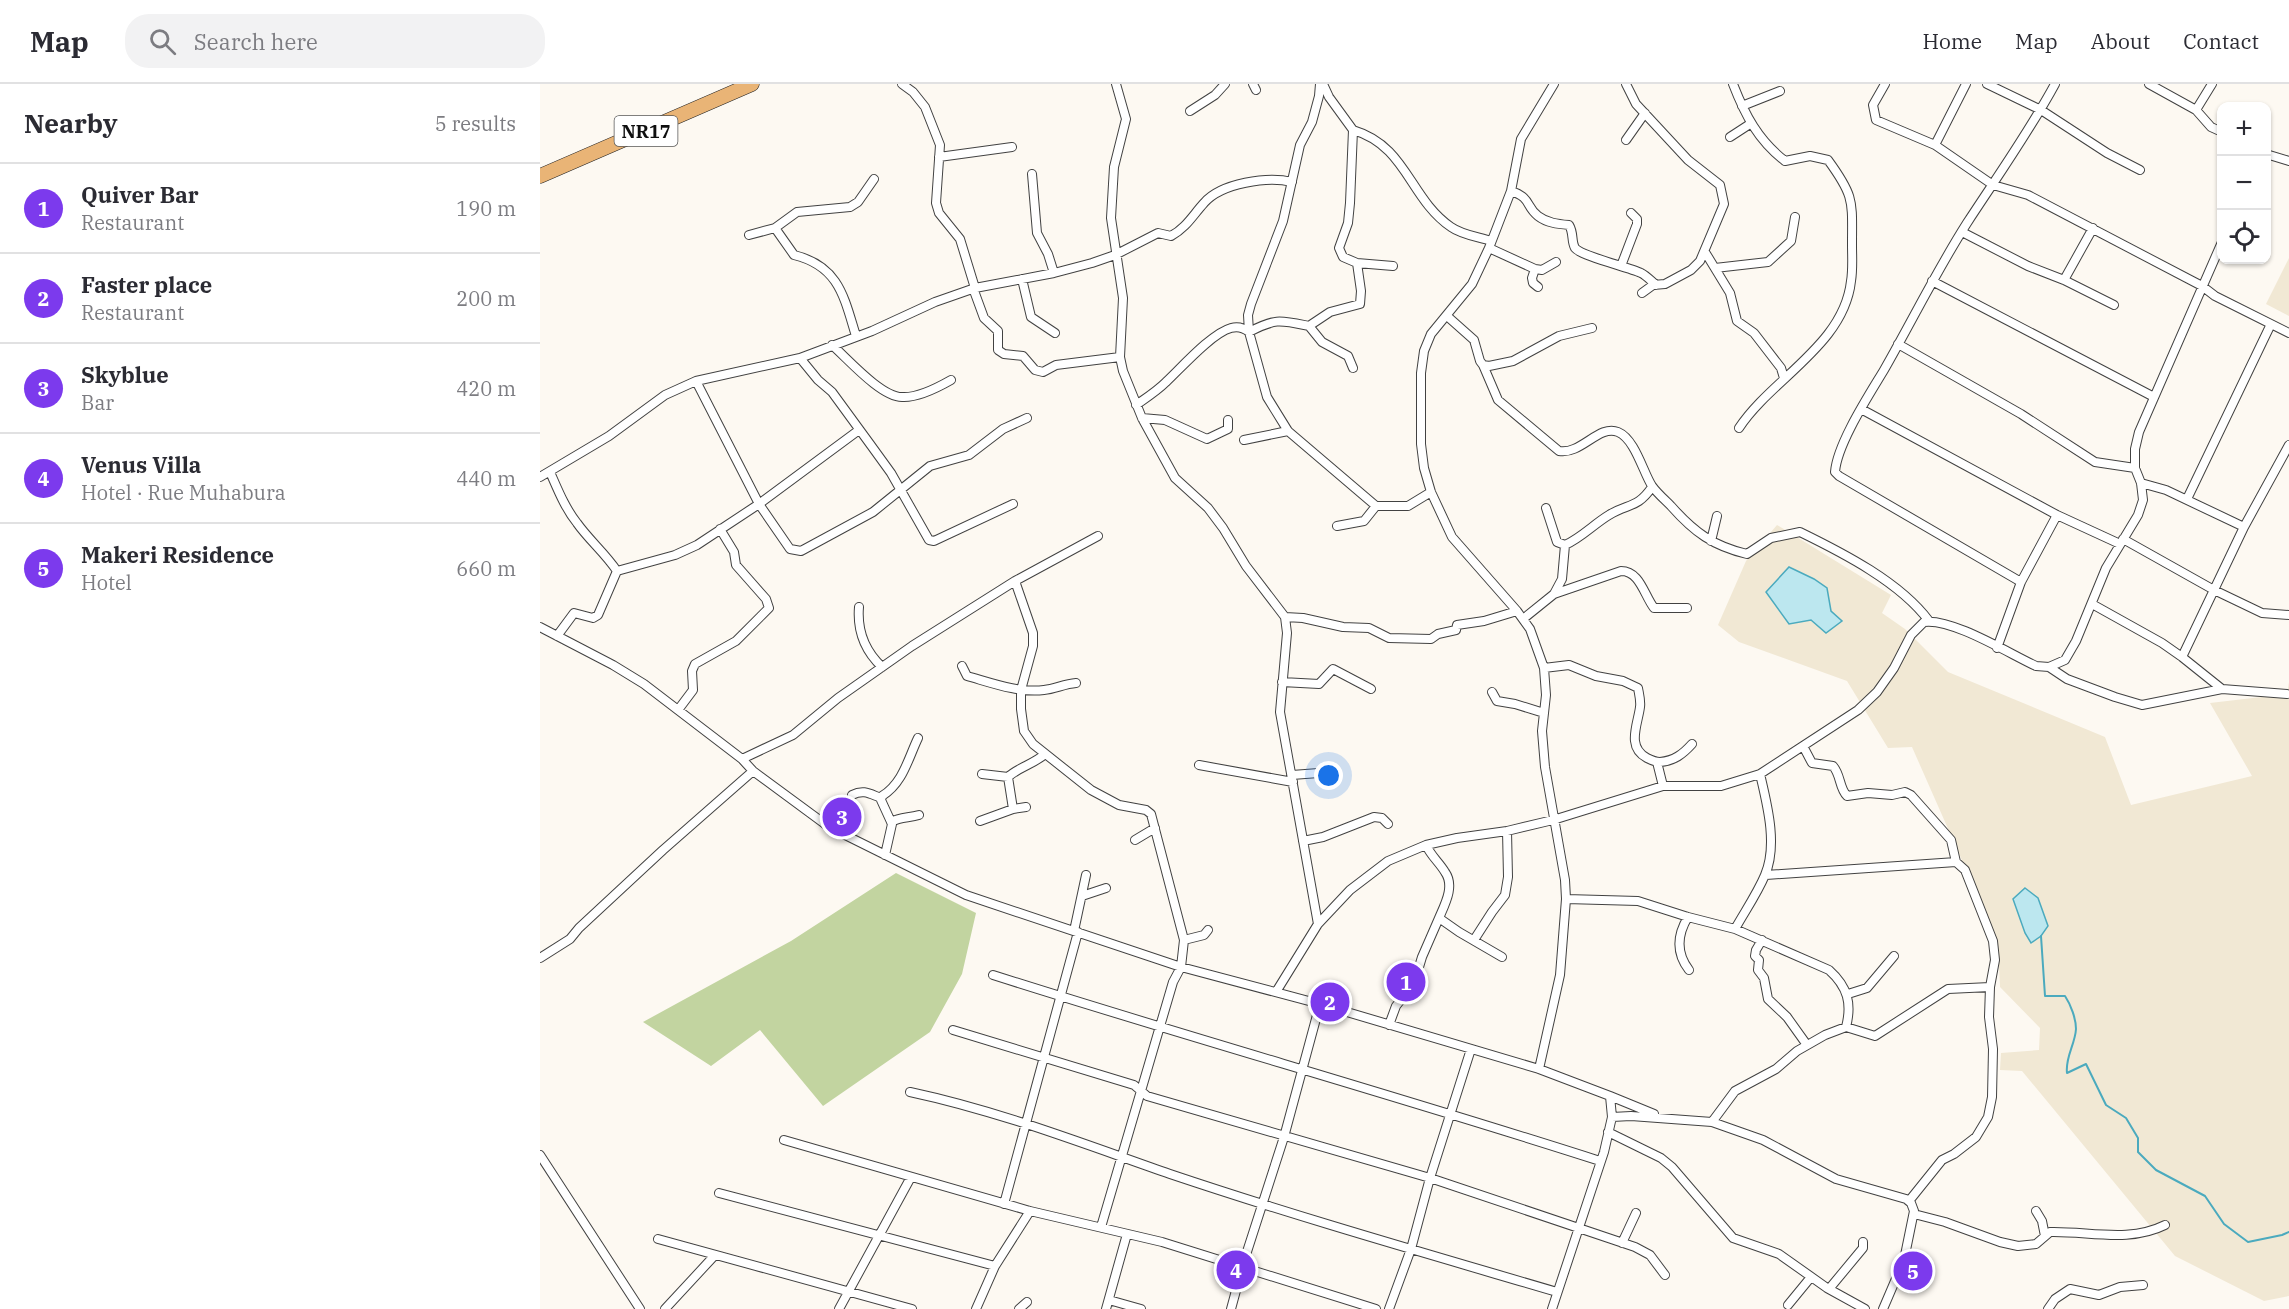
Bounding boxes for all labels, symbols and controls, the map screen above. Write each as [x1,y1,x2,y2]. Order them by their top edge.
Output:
search box [125,14,545,68]
text: Map [30,23,89,60]
icon: search [146,25,179,58]
text: Search here [194,27,318,56]
text: Home [1922,27,1982,55]
text: Map [2015,27,2058,55]
text: About [2091,27,2150,55]
text: Contact [2183,27,2259,55]
map controls [2217,102,2271,264]
button: + [2217,102,2271,156]
text: Nearby [24,106,118,140]
text: 5 results [435,110,516,137]
road number: NR17 [614,116,678,146]
button: − [2217,156,2271,210]
text: Quiver Bar [81,180,199,209]
text: 1 [38,195,50,222]
text: 190 m [456,195,516,222]
text: Restaurant [81,209,184,236]
button: locate [2217,210,2271,264]
text: Faster place [81,270,212,299]
text: 2 [38,285,50,312]
text: 200 m [456,285,516,312]
text: Restaurant [81,299,184,326]
text: Skyblue [81,360,169,389]
text: 3 [38,375,50,402]
text: 420 m [456,375,516,402]
text: Bar [81,389,114,416]
text: Venus Villa [81,450,201,479]
text: 4 [38,465,50,492]
text: 440 m [456,465,516,492]
text: Hotel · Rue Muhabura [81,479,286,506]
text: Makeri Residence [81,540,274,569]
text: 5 [38,555,50,582]
text: 660 m [456,555,516,582]
text: Hotel [81,569,132,596]
your location [1314,761,1343,790]
pin: 3 [822,794,862,840]
pin: 1 [1386,960,1426,1004]
pin: 2 [1310,980,1350,1024]
pin: 4 [1216,1248,1256,1292]
pin: 5 [1894,1248,1932,1294]

